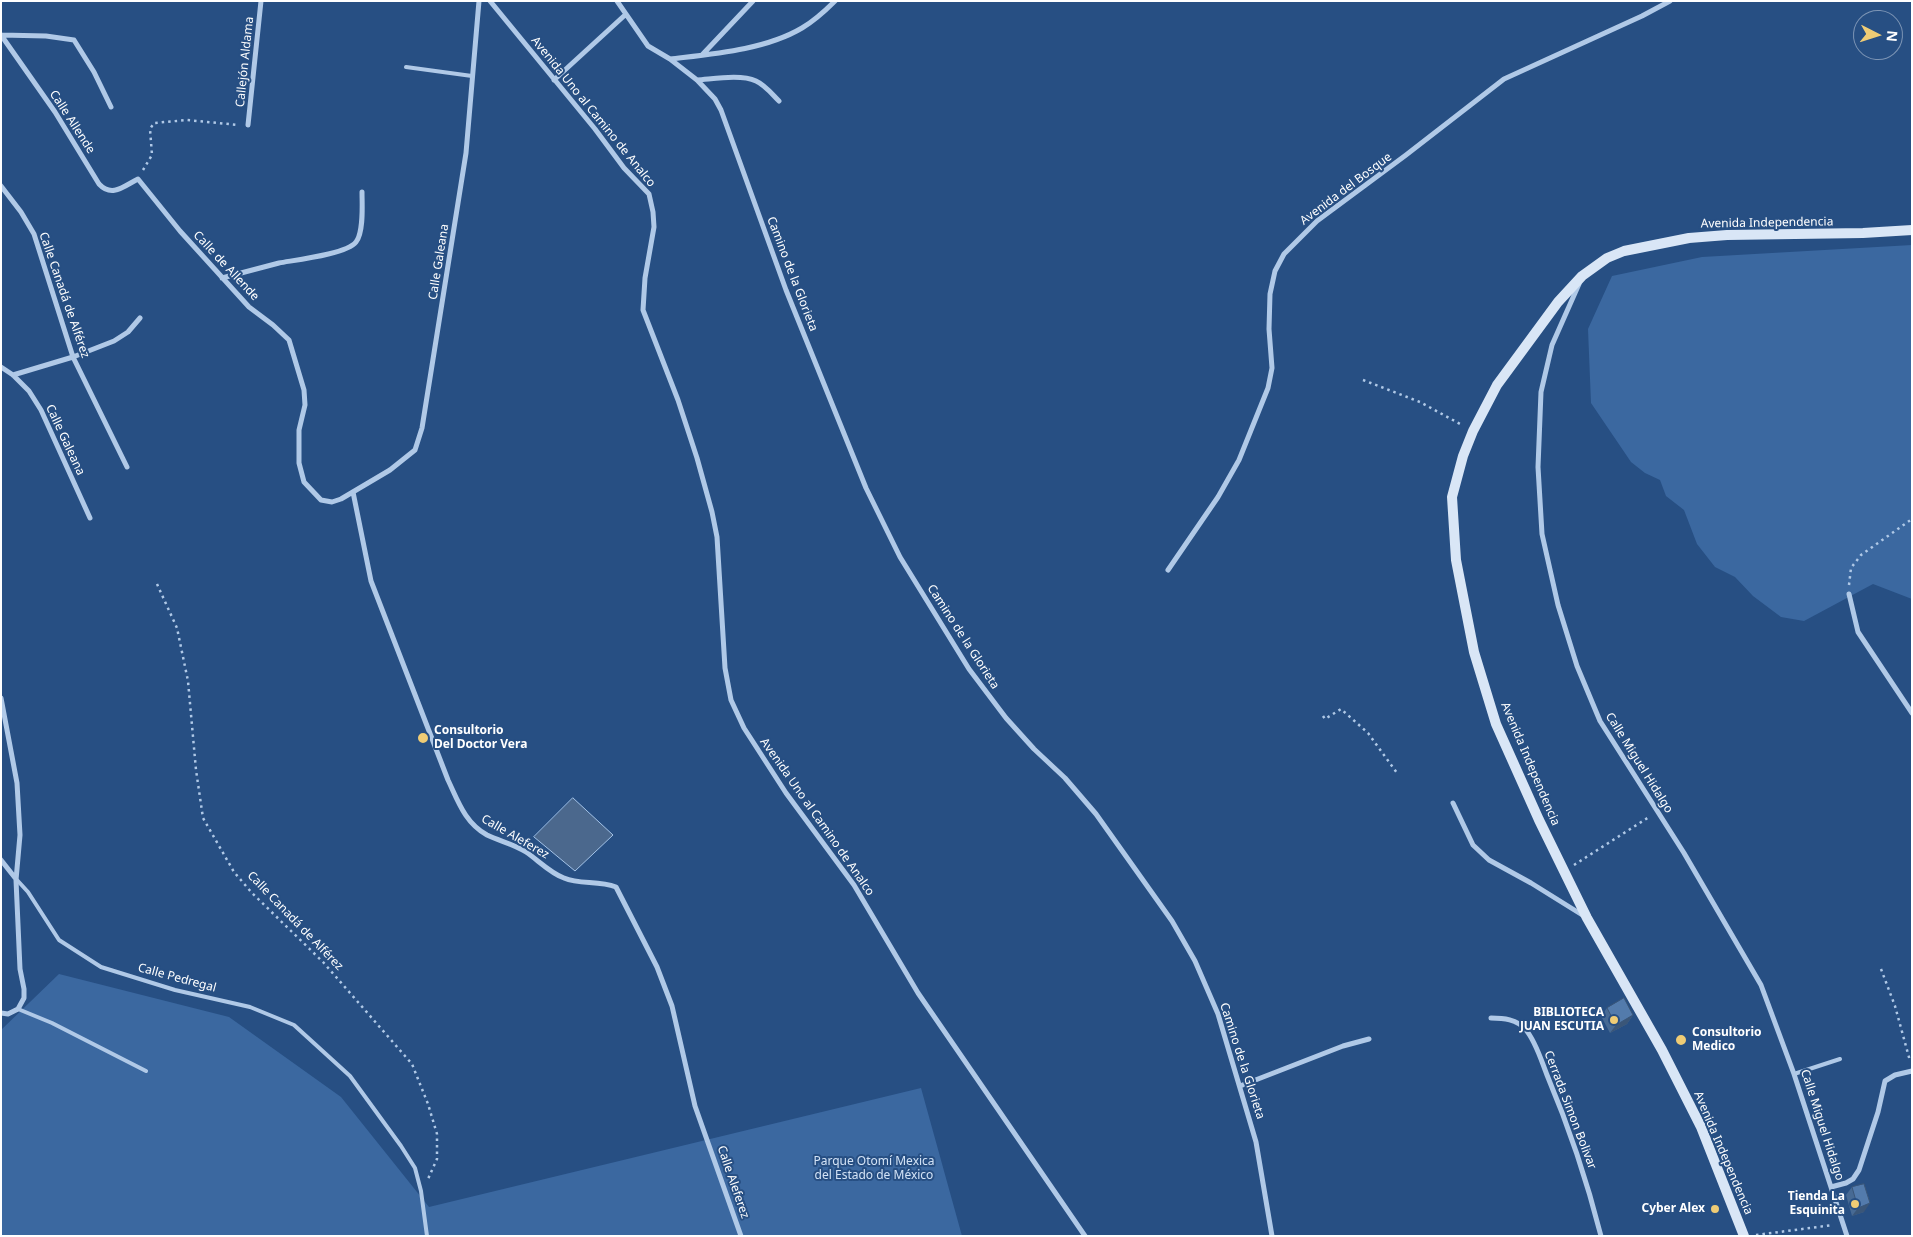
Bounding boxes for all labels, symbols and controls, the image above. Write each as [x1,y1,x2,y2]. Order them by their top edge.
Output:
north arrow [1853,10,1903,60]
street label: Callejón Aldama [233,16,257,108]
text: N [1882,30,1902,43]
street label: Avenida Uno al Camino de Analco [528,34,658,190]
street label: Calle Allende [46,88,98,156]
street label: Avenida del Bosque [1297,150,1395,228]
street label: Camino de la Glorieta [763,215,821,333]
street label: Avenida Independencia [1701,215,1833,231]
street label: Calle Galeana [426,223,452,301]
street label: Calle de Allende [190,228,262,304]
street label: Calle Canadá de Alférez [36,230,92,360]
street label: Calle Galeana [42,402,88,478]
street label: Camino de la Glorieta [924,582,1002,692]
street label: Avenida Independencia [1497,700,1563,828]
street label: Calle Miguel Hidalgo [1602,710,1676,816]
place label: Consultorio Del Doctor Vera [434,724,527,752]
marker: Consultorio Del Doctor Vera [416,731,430,745]
street label: Avenida Uno al Camino de Analco [757,735,877,899]
street label: Calle Aleferez [479,812,551,862]
street label: Calle Canadá de Alférez [244,869,346,973]
street label: Calle Pedregal [136,961,218,995]
street label: Camino de la Glorieta [1216,1001,1268,1121]
place label: BIBLIOTECA JUAN ESCUTIA [1520,1006,1604,1034]
marker: BIBLIOTECA JUAN ESCUTIA [1608,1014,1620,1026]
place label: Consultorio Medico [1692,1026,1762,1054]
marker: Consultorio Medico [1674,1033,1688,1047]
street label: Cerrada Simon Bolivar [1541,1049,1599,1171]
street label: Calle Miguel Hidalgo [1797,1068,1847,1182]
street label: Avenida Independencia [1690,1089,1756,1217]
street label: Calle Aleferez [714,1144,752,1220]
park label: Parque Otomí Mexica del Estado de México [813,1155,935,1183]
place label: Tienda La Esquinita [1788,1190,1845,1218]
marker: Tienda La Esquinita [1849,1198,1861,1210]
place label: Cyber Alex [1641,1202,1705,1216]
marker: Cyber Alex [1709,1203,1721,1215]

